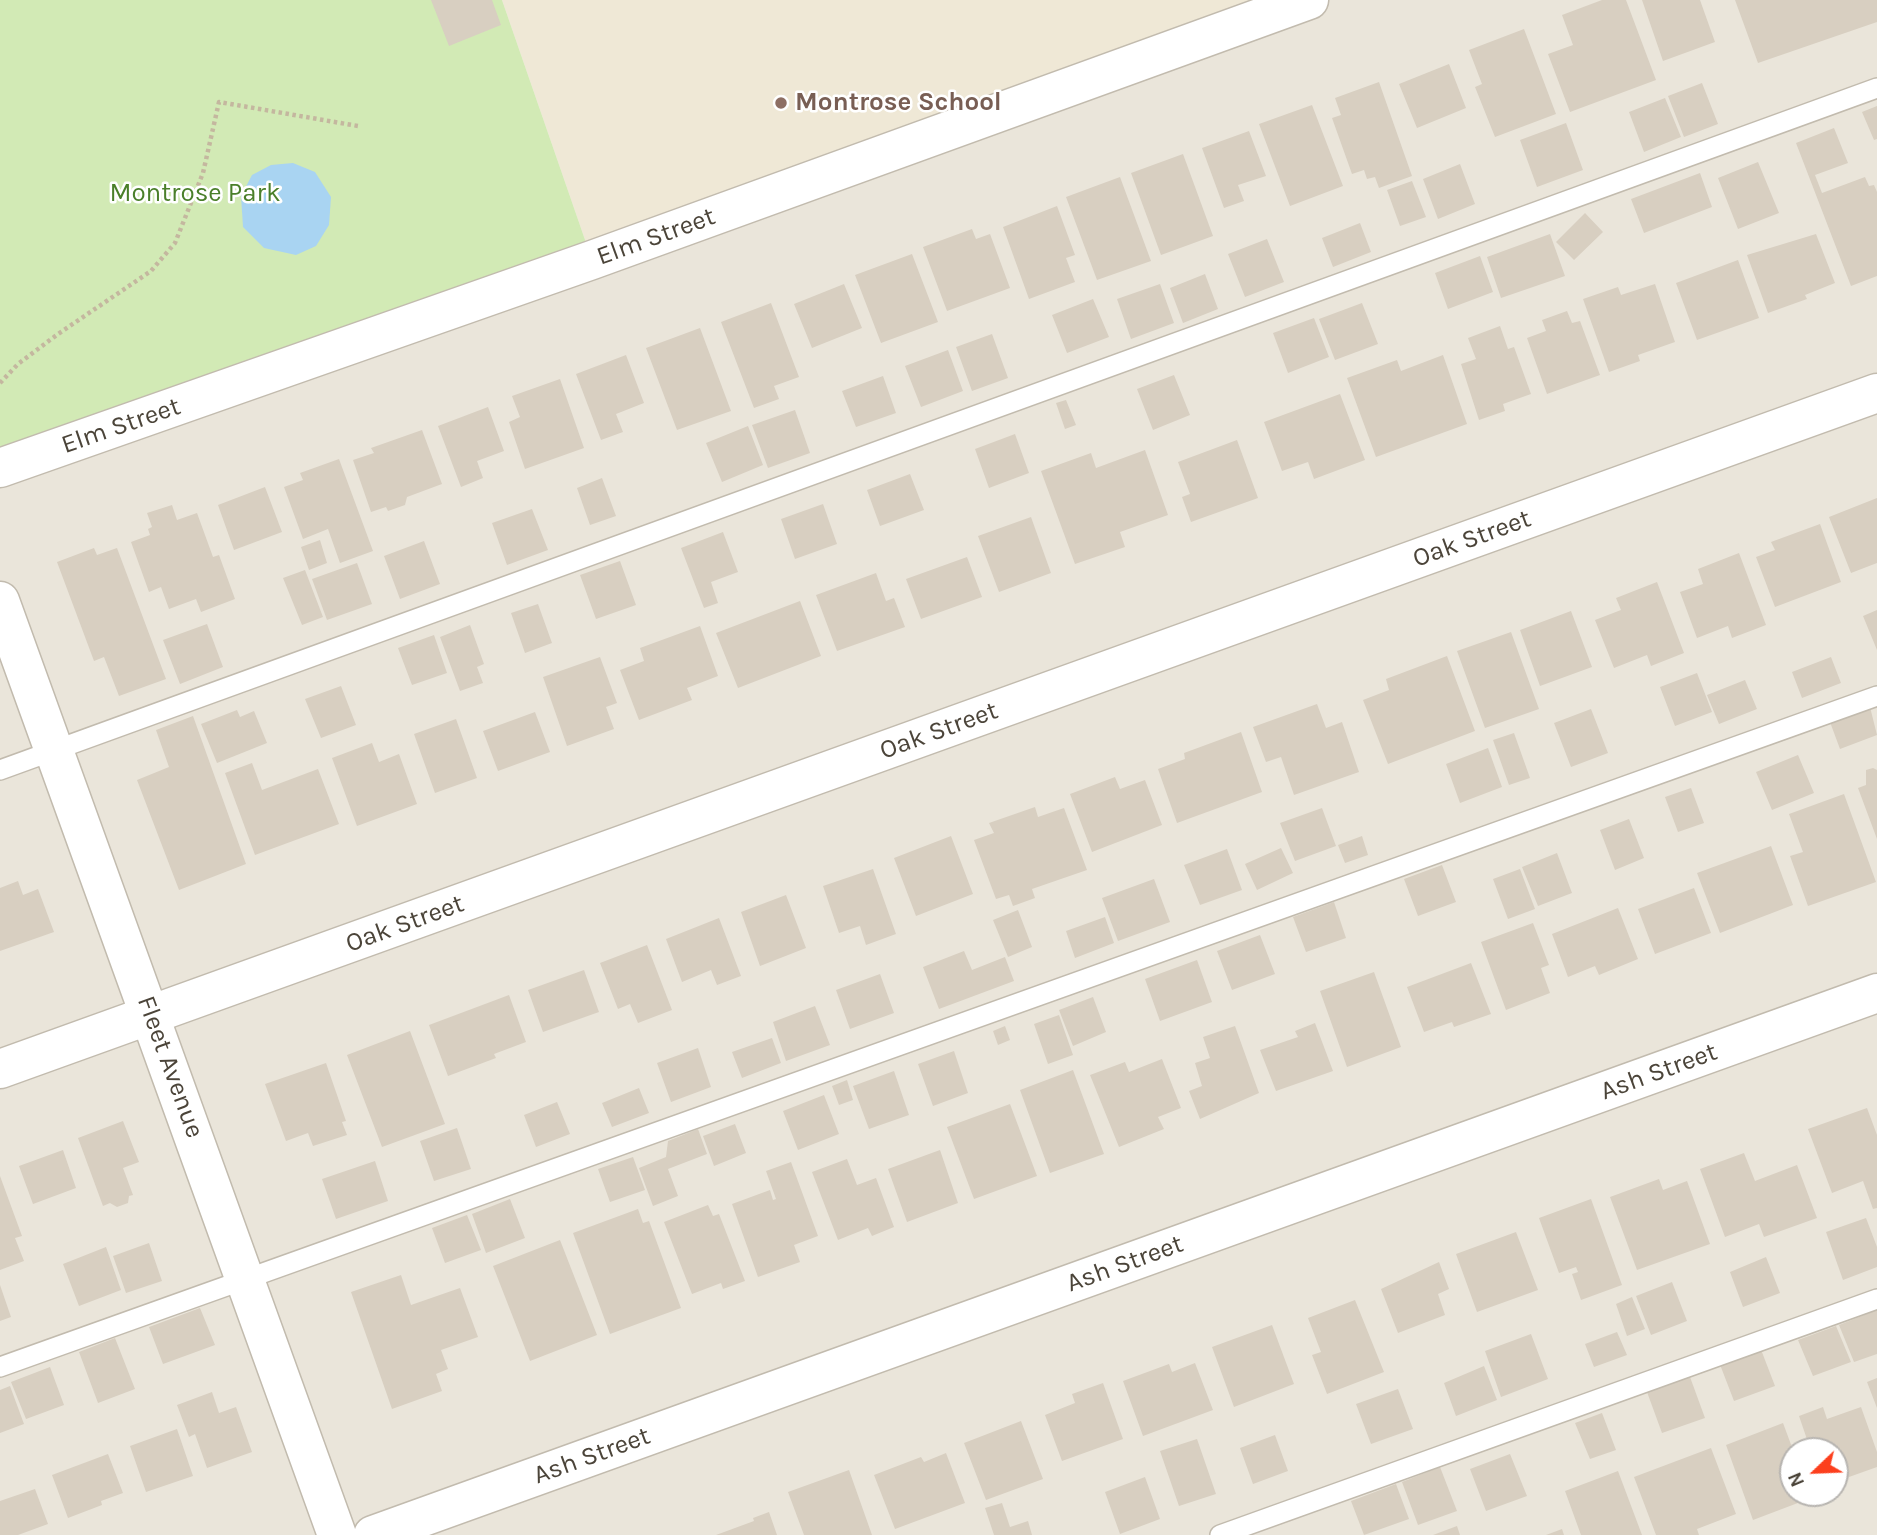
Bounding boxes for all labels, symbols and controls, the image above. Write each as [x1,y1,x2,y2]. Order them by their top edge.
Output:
place label: Montrose School [795,87,1002,119]
marker: Montrose School [773,95,789,111]
park label: Montrose Park [109,178,281,210]
street label: Elm Street [593,201,719,273]
street label: Elm Street [57,391,185,461]
street label: Oak Street [1409,503,1535,575]
street label: Oak Street [876,695,1002,767]
street label: Oak Street [342,888,468,960]
street label: Fleet Avenue [130,992,210,1142]
street label: Ash Street [1596,1037,1722,1107]
street label: Ash Street [1062,1229,1188,1299]
street label: Ash Street [529,1421,655,1491]
north arrow [1779,1437,1849,1507]
text: N [1784,1469,1809,1490]

